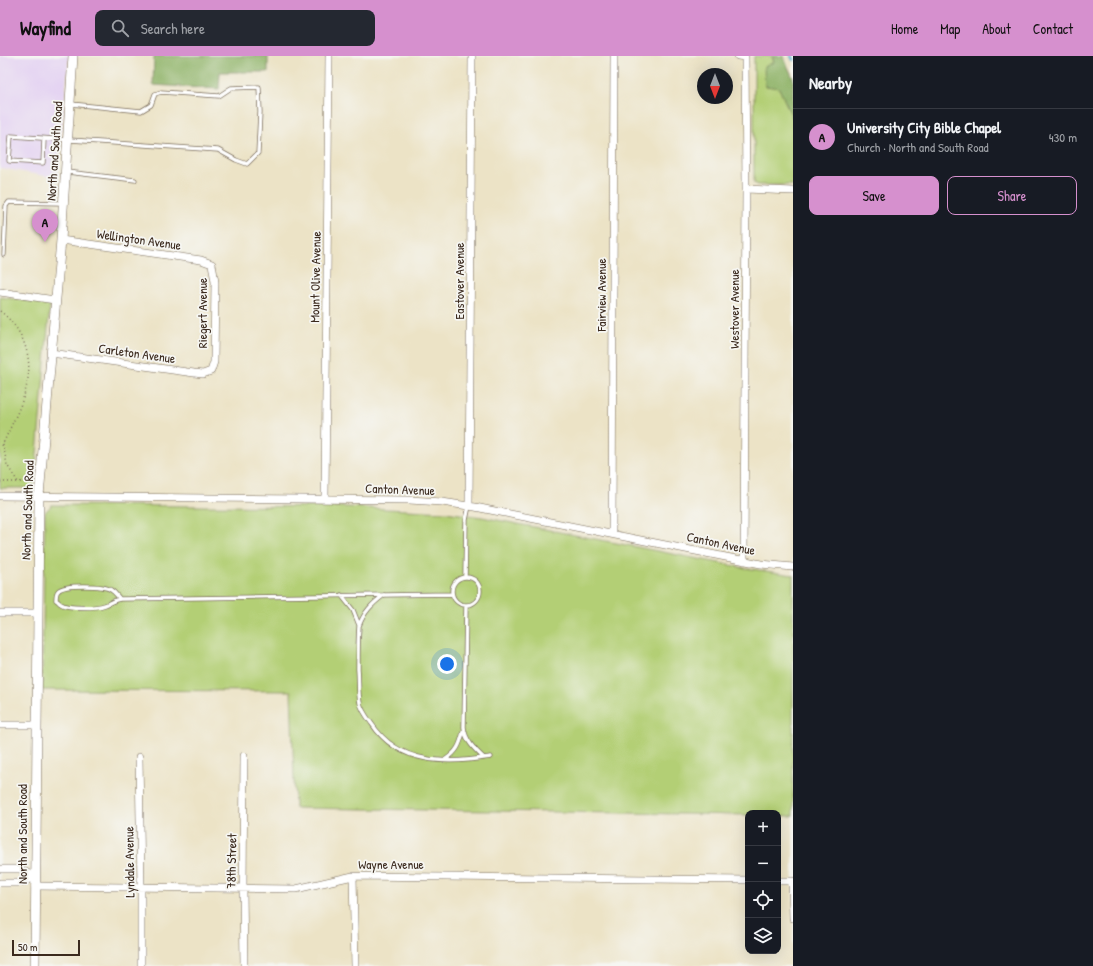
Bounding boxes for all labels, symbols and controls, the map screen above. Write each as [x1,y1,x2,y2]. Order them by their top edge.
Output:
search box [95,10,375,46]
text: Wayfind [20,15,71,41]
icon: search [109,17,131,39]
text: Search here [141,18,205,39]
text: Home [891,19,918,38]
text: Map [940,19,960,38]
text: About [982,19,1011,38]
text: Contact [1033,19,1073,38]
north arrow [697,68,733,104]
text: Nearby [809,71,852,94]
street label: North and South Road [42,101,66,201]
text: University City Bible Chapel [847,117,1001,138]
text: A [819,128,825,146]
text: 430 m [1049,128,1077,146]
text: Church · North and South Road [847,138,989,156]
button: Save [809,176,939,215]
button: Share [947,176,1077,215]
pin: A [32,209,58,242]
street label: Wellington Avenue [96,224,182,254]
street label: Mount Olive Avenue [305,231,325,323]
street label: Eastover Avenue [450,243,468,319]
street label: Fairview Avenue [592,258,610,333]
street label: Westover Avenue [725,269,743,349]
street label: Riegert Avenue [193,278,211,348]
street label: Carleton Avenue [97,339,177,367]
street label: North and South Road [16,460,38,560]
street label: Canton Avenue [365,479,435,499]
street label: Canton Avenue [685,527,757,559]
your location [437,654,457,674]
street label: North and South Road [13,784,31,884]
map controls [745,810,781,954]
button: + [745,810,781,846]
street label: Lyndale Avenue [119,826,139,898]
street label: 78th Street [222,833,240,889]
button: − [745,846,781,882]
street label: Wayne Avenue [358,855,424,873]
button: locate [745,882,781,918]
button: layers [745,918,781,954]
scale bar [12,938,80,957]
text: 50 m [18,940,38,954]

